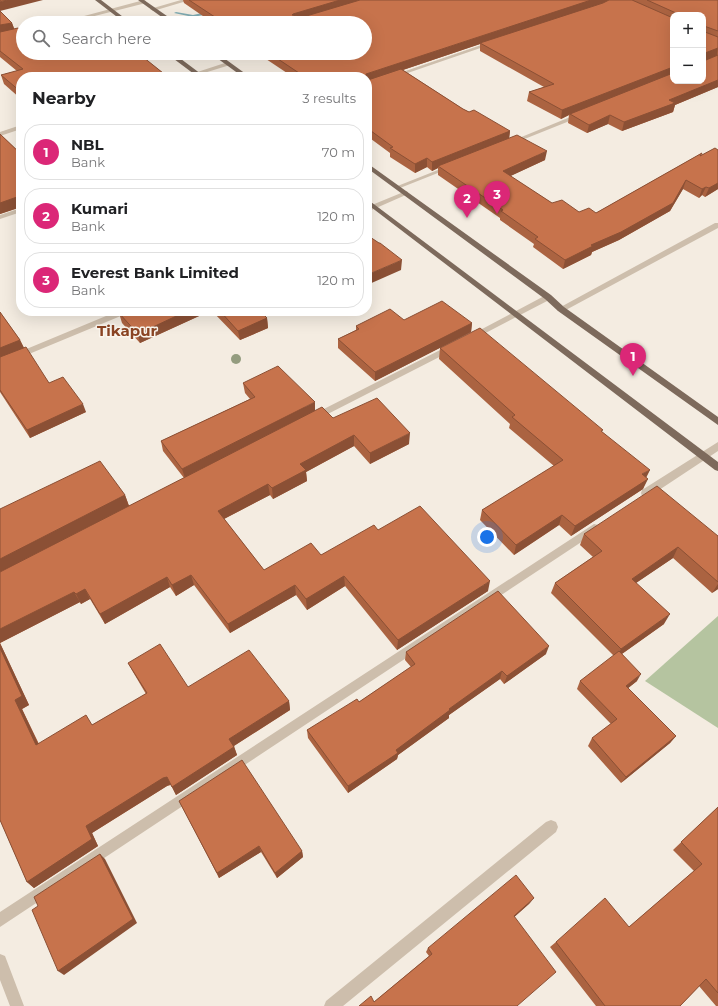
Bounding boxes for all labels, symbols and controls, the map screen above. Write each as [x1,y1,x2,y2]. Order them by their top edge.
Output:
map controls [670,12,706,84]
button: + [670,12,706,48]
search box [16,16,372,60]
icon: search [30,27,52,49]
text: Search here [62,29,151,48]
button: − [670,48,706,84]
text: Nearby [32,88,96,108]
text: 3 results [302,90,356,106]
text: NBL [71,135,104,154]
text: 1 [43,144,49,160]
text: 70 m [322,144,355,160]
text: Bank [71,154,105,170]
pin: 3 [484,181,510,214]
pin: 2 [454,185,480,218]
text: Kumari [71,199,128,218]
text: 2 [42,208,50,224]
text: 120 m [317,208,355,224]
text: Bank [71,218,105,234]
text: Everest Bank Limited [71,263,239,282]
text: 3 [42,272,50,288]
text: 120 m [317,272,355,288]
text: Bank [71,282,105,298]
district label: Tikapur [97,321,157,340]
pin: 1 [620,343,646,376]
your location [477,527,497,547]

